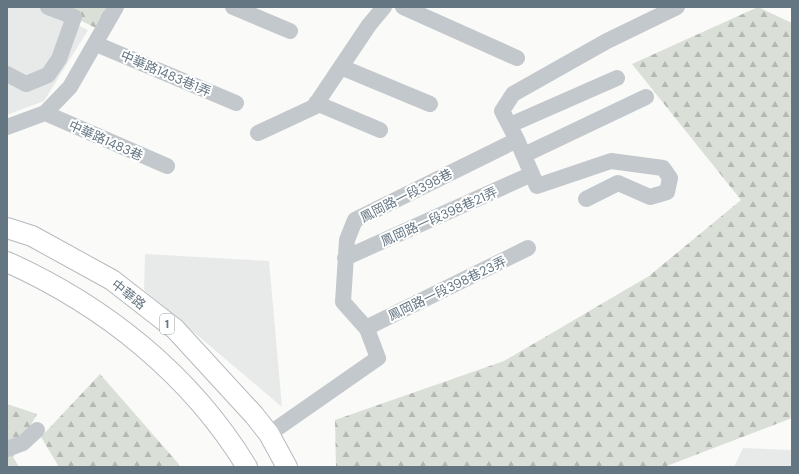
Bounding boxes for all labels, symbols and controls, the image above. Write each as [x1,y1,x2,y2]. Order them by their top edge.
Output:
street label: 中華路1483巷1弄 [118,47,214,100]
street label: 中華路1483巷 [66,117,146,164]
street label: 鳳岡路一段398巷 [357,165,455,226]
street label: 鳳岡路一段398巷21弄 [378,183,500,250]
street label: 鳳岡路一段398巷23弄 [385,252,509,324]
street label: 中華路 [108,276,149,313]
road number: 1 [160,314,174,334]

